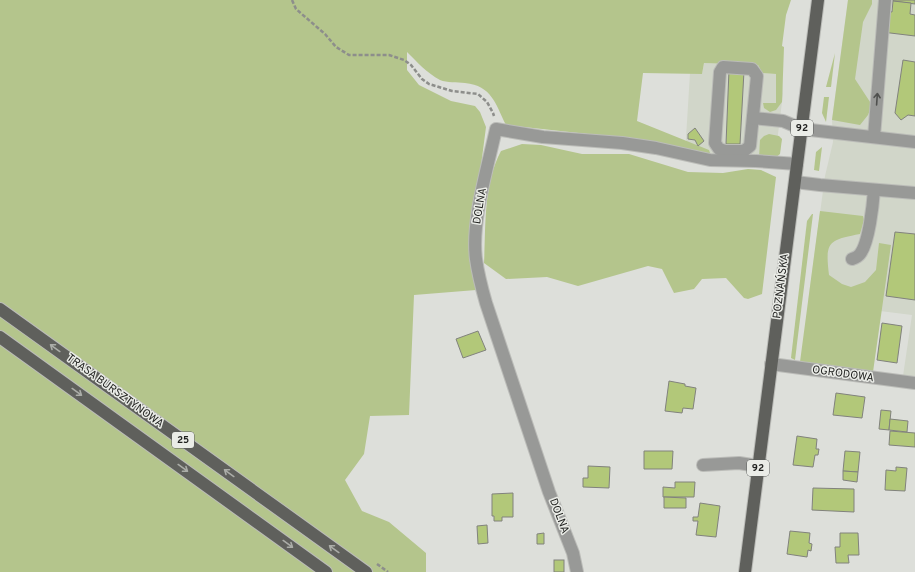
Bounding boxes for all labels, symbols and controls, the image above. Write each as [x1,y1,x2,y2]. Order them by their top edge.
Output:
one-way arrow [873,93,880,106]
road number: 92 [791,120,813,136]
street label: DOLNA [470,187,490,225]
street label: POZNAŃSKA [769,252,792,319]
one-way arrow [50,344,61,352]
street label: TRASA BURSZTYNOWA [64,351,166,431]
street label: OGRODOWA [811,363,875,385]
one-way arrow [71,388,82,397]
road number: 25 [172,432,194,448]
road number: 92 [747,460,769,476]
one-way arrow [177,464,188,473]
one-way arrow [223,469,234,477]
street label: DOLNA [546,496,572,536]
one-way arrow [282,540,293,549]
one-way arrow [329,545,340,553]

